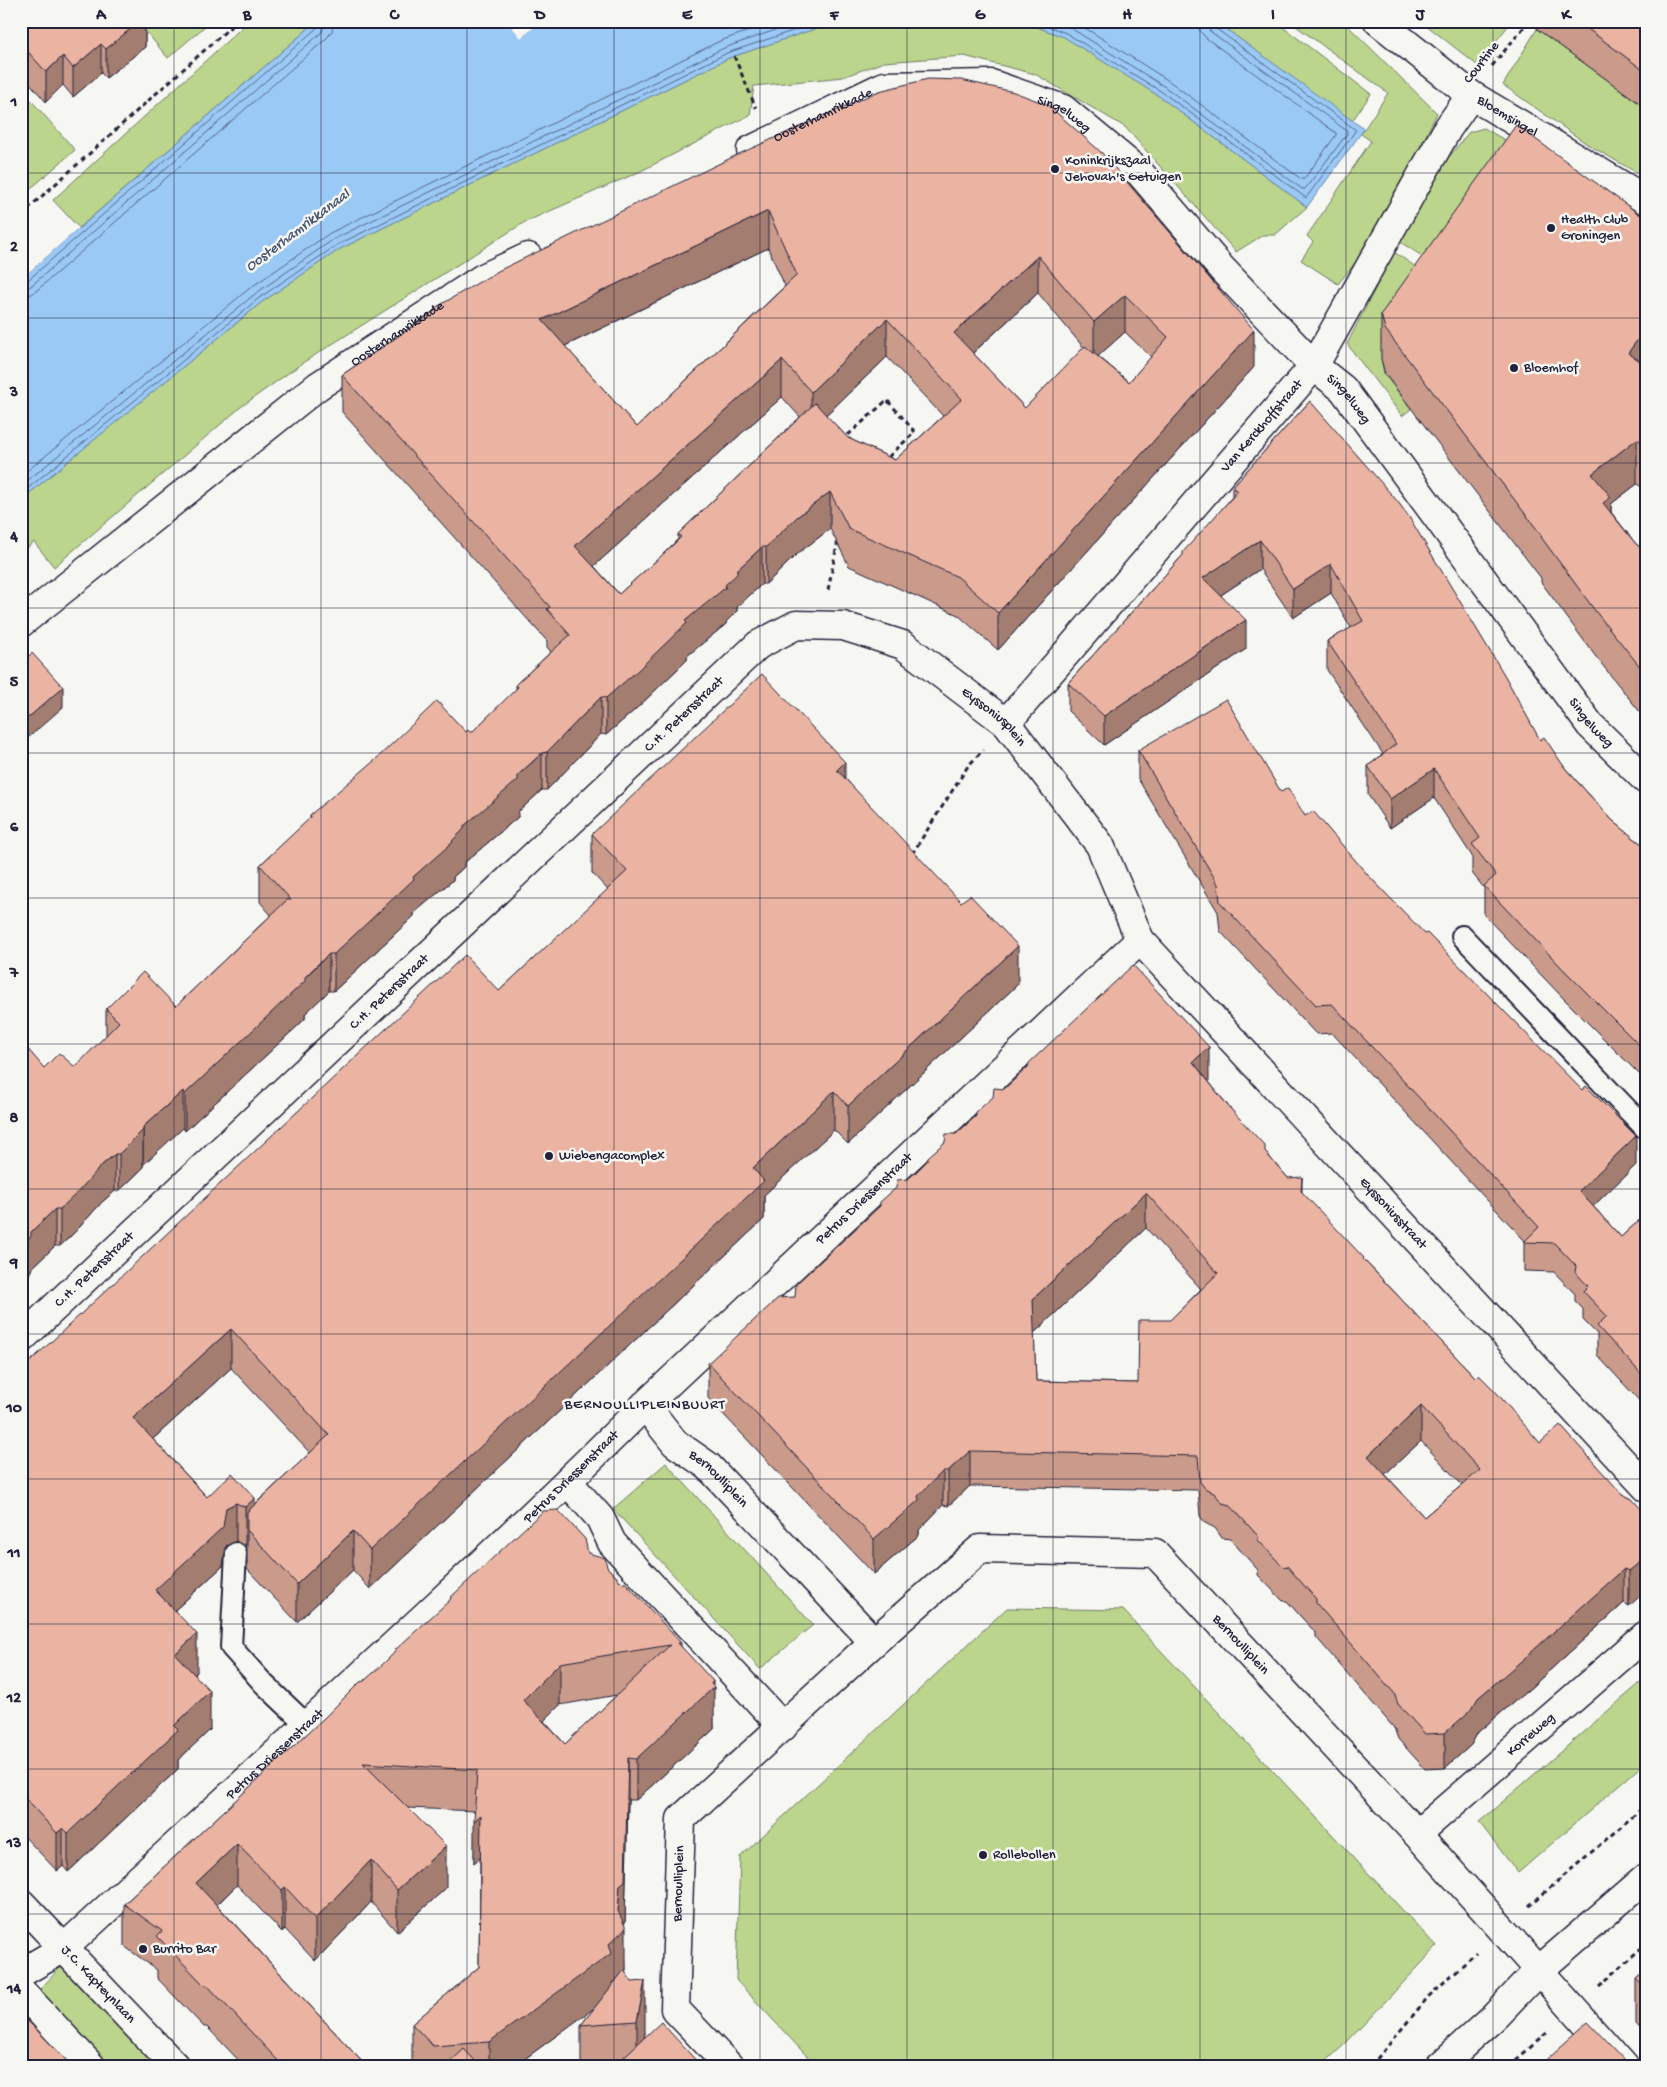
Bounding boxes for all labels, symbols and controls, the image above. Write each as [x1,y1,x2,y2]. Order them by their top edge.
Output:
text: A [95,7,107,26]
text: B [242,7,252,26]
text: C [389,7,400,26]
text: D [533,7,546,26]
text: E [682,7,693,26]
text: F [829,7,840,26]
text: G [975,7,986,26]
text: H [1122,7,1132,26]
text: I [1271,7,1275,26]
text: J [1415,7,1426,26]
text: K [1561,7,1573,26]
street label: Courtine [1460,38,1504,88]
street label: Oosterhamrikkade [771,84,876,146]
street label: Bloemsingel [1473,91,1541,141]
street label: Singelweg [1035,92,1094,137]
text: 1 [10,94,17,113]
place label: Koninkrijkszaal Jehovah's Getuigen [1065,153,1181,186]
marker: Koninkrijkszaal Jehovah's Getuigen [1049,163,1061,175]
water label: Oosterhamrikkanaal [242,185,355,276]
place label: Health Club Groningen [1561,212,1629,245]
marker: Health Club Groningen [1545,222,1557,234]
text: 2 [10,239,18,258]
street label: Oosterhamrikkade [348,297,448,371]
place label: Bloemhof [1523,360,1579,377]
marker: Bloemhof [1508,362,1520,374]
street label: Singelweg [1323,370,1374,427]
street label: Van Kerckhoffstraat [1217,375,1308,477]
text: 3 [9,384,18,403]
text: 4 [9,529,18,548]
street label: C.H. Petersstraat [641,672,728,756]
text: 5 [10,674,19,693]
street label: Eyssoniusplein [958,683,1030,750]
street label: Singelweg [1565,695,1617,752]
text: 6 [10,819,19,838]
street label: C.H. Petersstraat [346,950,434,1034]
text: 7 [9,965,19,984]
text: 8 [10,1110,19,1129]
place label: Wiebengacomplex [559,1148,665,1165]
street label: Petrus Driessenstraat [812,1149,917,1249]
marker: Wiebengacomplex [543,1150,555,1162]
street label: Eyssoniusstraat [1356,1174,1431,1254]
street label: C.H. Petersstraat [51,1227,139,1311]
text: 9 [9,1255,18,1274]
district label: BERNOULLIPLEINBUURT [563,1396,726,1414]
text: 10 [5,1400,22,1419]
street label: Petrus Driessenstraat [519,1426,624,1528]
street label: Bernoulliplein [685,1446,752,1512]
text: 11 [7,1545,20,1564]
street label: Bernoulliplein [1208,1610,1273,1679]
text: 12 [6,1690,21,1709]
street label: Petrus Driessenstraat [222,1705,328,1804]
street label: Korreweg [1503,1709,1559,1760]
text: 13 [6,1835,21,1854]
street label: Bernoulliplein [669,1845,689,1923]
place label: Rollebollen [993,1847,1056,1864]
marker: Rollebollen [977,1849,989,1861]
place label: Burrito Bar [152,1941,217,1958]
street label: J.C. Kapteynlaan [57,1942,139,2027]
marker: Burrito Bar [137,1943,149,1955]
text: 14 [6,1981,21,2000]

